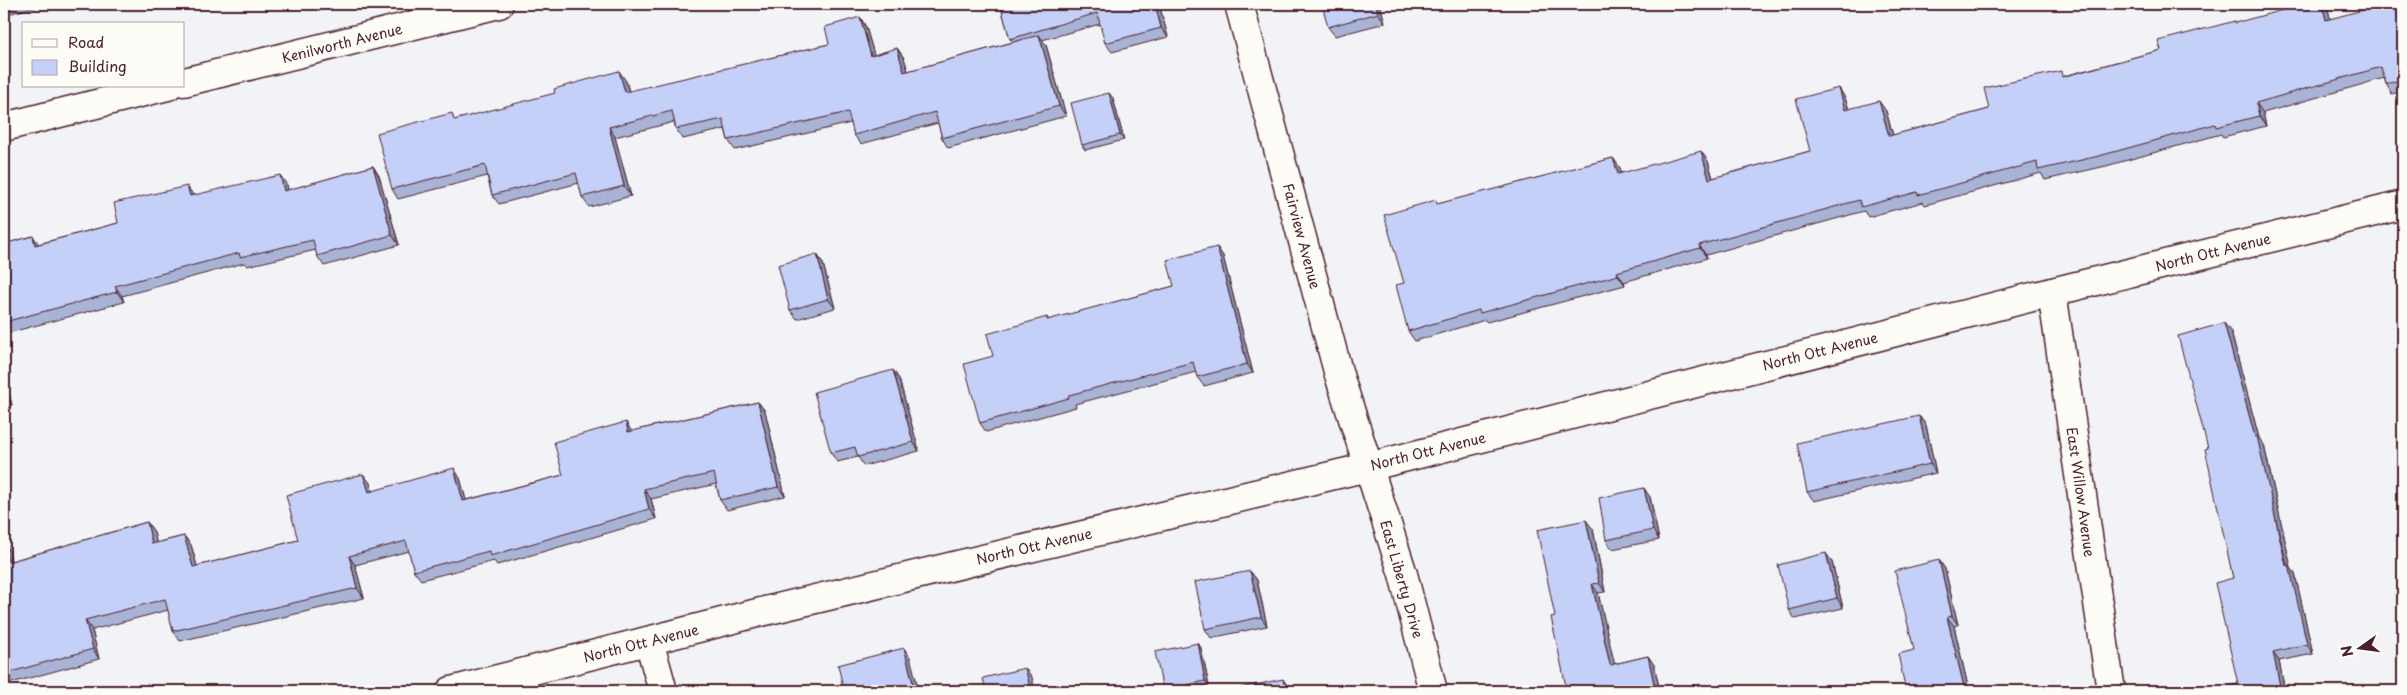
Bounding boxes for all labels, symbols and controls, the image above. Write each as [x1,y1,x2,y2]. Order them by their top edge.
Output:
street label: Kenilworth Avenue [280,18,405,68]
legend [22,22,185,88]
text: Road [68,30,104,53]
text: Building [68,54,127,77]
street label: Fairview Avenue [1278,181,1326,292]
street label: North Ott Avenue [2153,227,2273,276]
street label: North Ott Avenue [1760,326,1880,375]
street label: North Ott Avenue [1368,426,1488,475]
street label: East Willow Avenue [2061,426,2101,559]
street label: East Liberty Drive [1375,517,1429,641]
street label: North Ott Avenue [974,522,1094,570]
street label: North Ott Avenue [581,618,701,667]
north arrow [2334,622,2384,672]
text: N [2335,643,2358,659]

